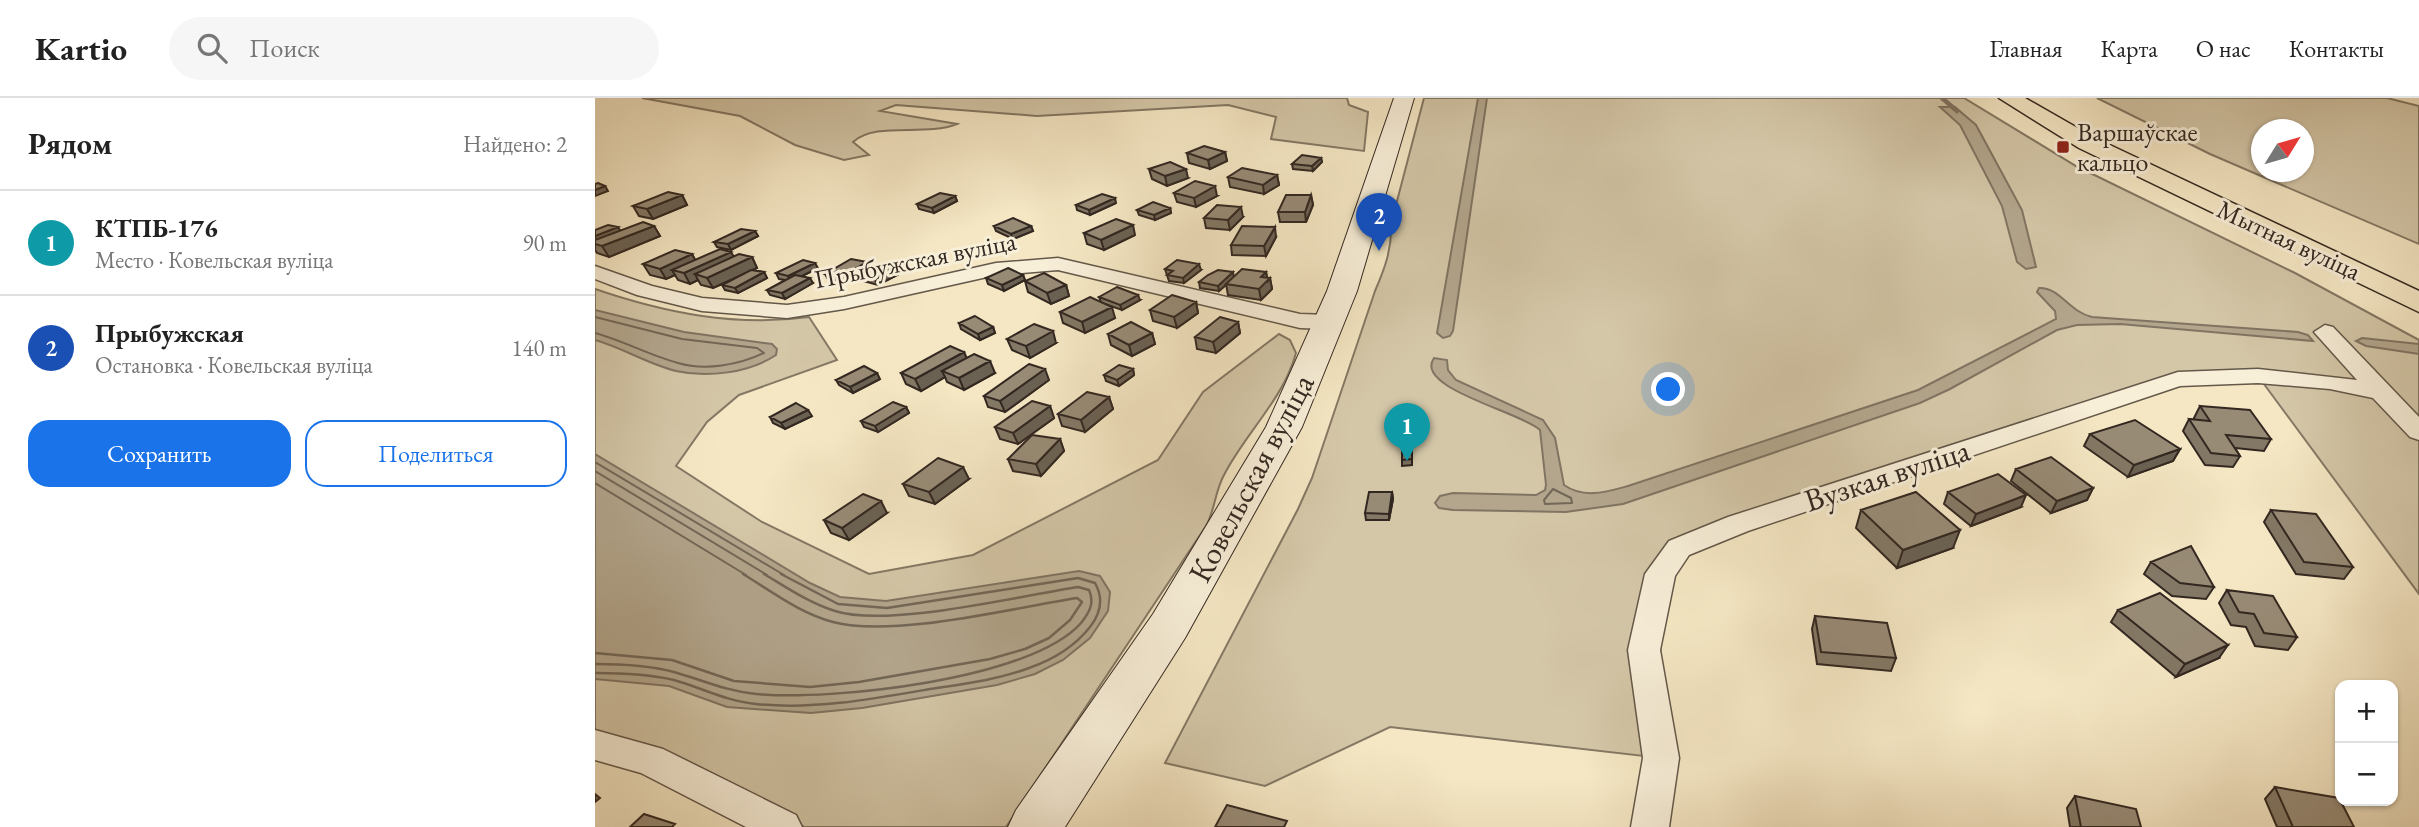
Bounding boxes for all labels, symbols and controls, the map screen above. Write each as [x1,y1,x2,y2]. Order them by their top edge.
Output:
search box [169,17,659,80]
text: Kartio [35,27,127,70]
icon: search [193,29,231,67]
text: Поиск [249,31,320,65]
text: Главная [1989,33,2063,64]
text: Карта [2101,33,2158,64]
text: О нас [2196,33,2251,64]
text: Контакты [2289,33,2384,64]
place label: Варшаўскае кальцо [2077,115,2198,179]
north arrow [2251,119,2314,182]
text: Рядом [28,124,112,163]
text: Найдено: 2 [463,129,567,159]
marker: Варшаўскае кальцо [2055,139,2071,155]
street label: Мытная вуліца [2212,192,2367,288]
pin: 2 [1356,193,1402,251]
text: КТПБ-176 [95,211,218,245]
street label: Прыбужская вуліца [811,224,1020,296]
text: 1 [45,228,57,258]
text: 90 m [522,228,567,258]
text: Место · Ковельская вуліца [95,245,334,275]
text: Прыбужская [95,316,244,350]
text: 2 [45,333,57,363]
text: 140 m [511,333,567,363]
text: Остановка · Ковельская вуліца [95,350,373,380]
street label: Ковельская вуліца [1178,366,1324,590]
your location [1651,372,1685,406]
pin: 1 [1384,403,1430,461]
button: Сохранить [28,420,291,487]
button: Поделиться [305,420,567,487]
street label: Вузкая вуліца [1799,428,1975,521]
map controls [2335,680,2398,806]
button: + [2335,680,2398,743]
button: − [2335,743,2398,806]

